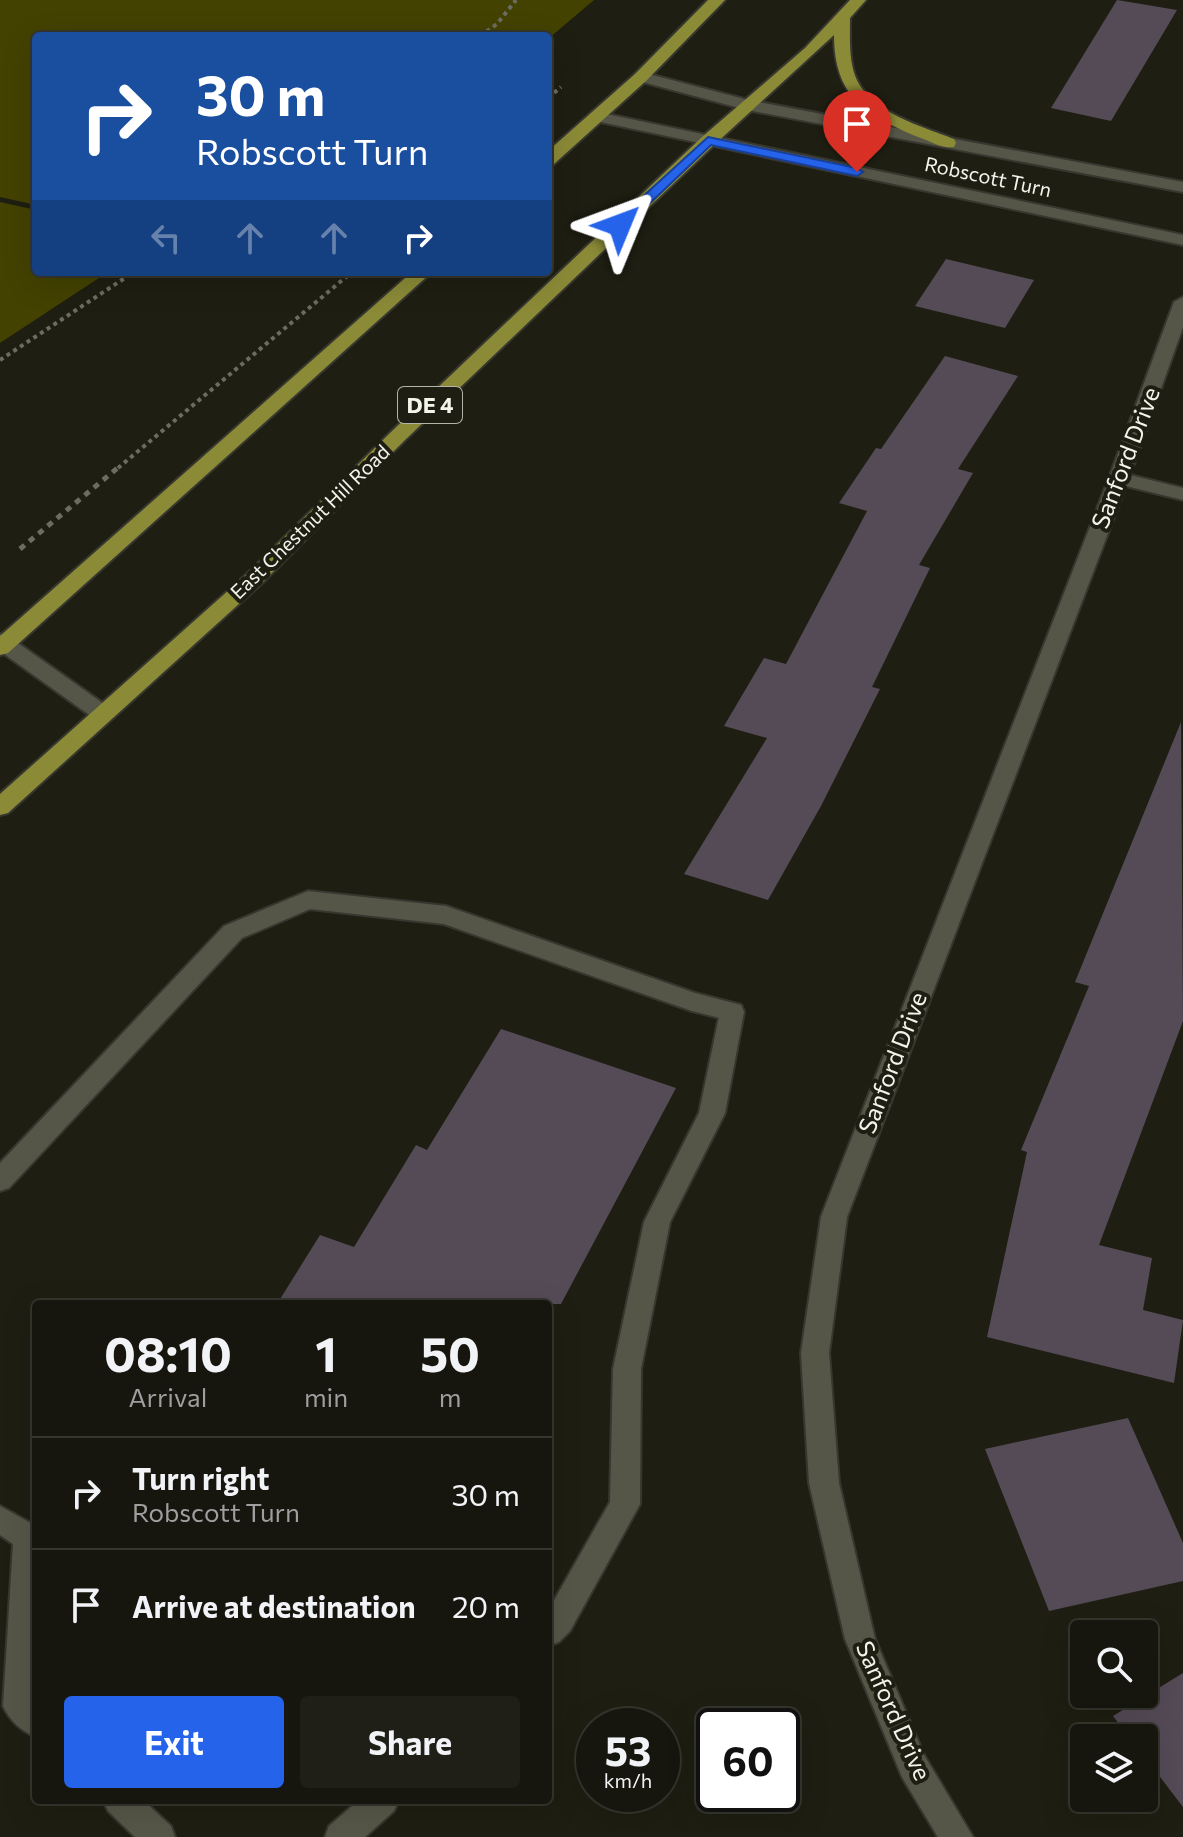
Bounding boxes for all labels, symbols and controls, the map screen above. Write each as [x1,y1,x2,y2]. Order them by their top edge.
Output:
text: 30 m [196,59,325,128]
icon: right [64,64,168,168]
pin [823,90,891,172]
icon: arrive [835,102,879,146]
text: Robscott Turn [196,128,428,172]
street label: Robscott Turn [923,151,1054,201]
position arrow [578,183,662,267]
icon: left [144,216,188,260]
icon: ahead [228,216,272,260]
icon: ahead [312,216,356,260]
icon: right [396,216,440,260]
street label: Sanford Drive [1084,383,1165,532]
road number: DE 4 [398,387,462,423]
street label: East Chestnut Hill Road [225,439,394,603]
street label: Sanford Drive [851,988,932,1137]
text: 08:10 [104,1323,232,1382]
text: 1 [315,1323,337,1382]
text: 50 [420,1323,480,1382]
text: Arrival [129,1381,207,1412]
text: min [304,1381,348,1412]
text: m [439,1381,461,1412]
text: Turn right [132,1459,269,1496]
icon: right [64,1471,108,1515]
text: 30 m [451,1475,520,1512]
text: Robscott Turn [132,1496,300,1527]
icon: arrive [64,1583,108,1627]
text: Arrive at destination [132,1587,416,1624]
text: 20 m [452,1587,520,1624]
map controls [1070,1620,1158,1812]
button: search [1070,1620,1158,1708]
street label: Sanford Drive [851,1636,938,1784]
button: Exit [64,1696,284,1788]
button: Share [300,1696,520,1788]
speed limit sign: 60 [696,1708,800,1812]
button: layers [1070,1724,1158,1812]
text: 53 [605,1725,651,1774]
text: km/h [604,1768,652,1792]

